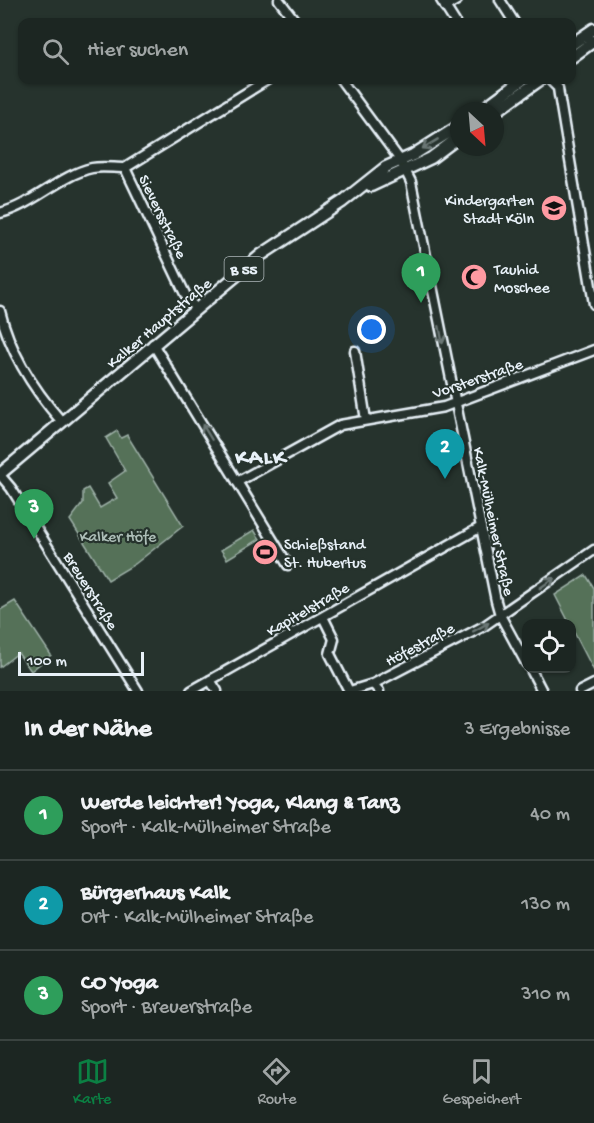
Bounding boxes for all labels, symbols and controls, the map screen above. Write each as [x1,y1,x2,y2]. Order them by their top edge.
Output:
search box [18,18,576,84]
icon: search [39,35,72,68]
text: Hier suchen [87,38,188,64]
north arrow [450,102,504,156]
one-way arrow [422,138,439,150]
street label: Sieversstraße [132,172,190,263]
place label: Kindergarten Stadt Köln [445,193,534,230]
school or university icon: Kindergarten Stadt Köln [539,193,569,223]
pin: 1 [402,254,440,303]
road number: B 55 [224,257,264,281]
mosque icon: Tauhid Moschee [459,262,489,292]
place label: Tauhid Moschee [493,262,551,299]
street label: Kalker Hauptstraße [104,275,217,374]
your location [357,315,386,344]
one-way arrow [436,325,447,344]
street label: Vorsterstraße [430,356,526,405]
one-way arrow [200,424,212,441]
pin: 2 [426,430,464,479]
district label: KALK [234,446,288,472]
street label: Kalk-Mülheimer Straße [467,446,517,598]
pin: 3 [15,490,54,539]
park label: Kalker Höfe [80,529,157,548]
sports icon: Schießstand St. Hubertus [250,537,280,567]
place label: Schießstand St. Hubertus [284,537,367,574]
street label: Breuerstraße [57,548,121,635]
one-way arrow [539,577,555,589]
street label: Kapitelstraße [264,579,354,642]
map controls [522,619,576,673]
button: locate [522,619,576,673]
street label: Höfestraße [383,620,459,672]
one-way arrow [472,621,489,633]
scale bar [18,649,144,676]
text: 100 m [27,653,67,672]
text: In der Nähe [24,715,152,746]
text: 3 Ergebnisse [464,719,570,742]
text: Werde leichter! Yoga, Klang & Tanz [81,791,399,817]
text: 1 [39,804,48,827]
text: 40 m [530,804,570,827]
text: Sport · Kalk-Mülheimer Straße [81,817,331,840]
text: Bürgerhaus Kalk [81,881,229,907]
text: 2 [39,894,48,917]
text: 130 m [521,894,570,917]
text: Ort · Kalk-Mülheimer Straße [81,907,313,930]
text: CO Yoga [81,971,158,997]
text: 3 [38,984,49,1007]
text: 310 m [521,984,570,1007]
text: Sport · Breuerstraße [81,997,252,1020]
tab: Karte [73,1055,111,1110]
tab: Route [257,1055,296,1110]
tab: Gespeichert [443,1055,521,1110]

